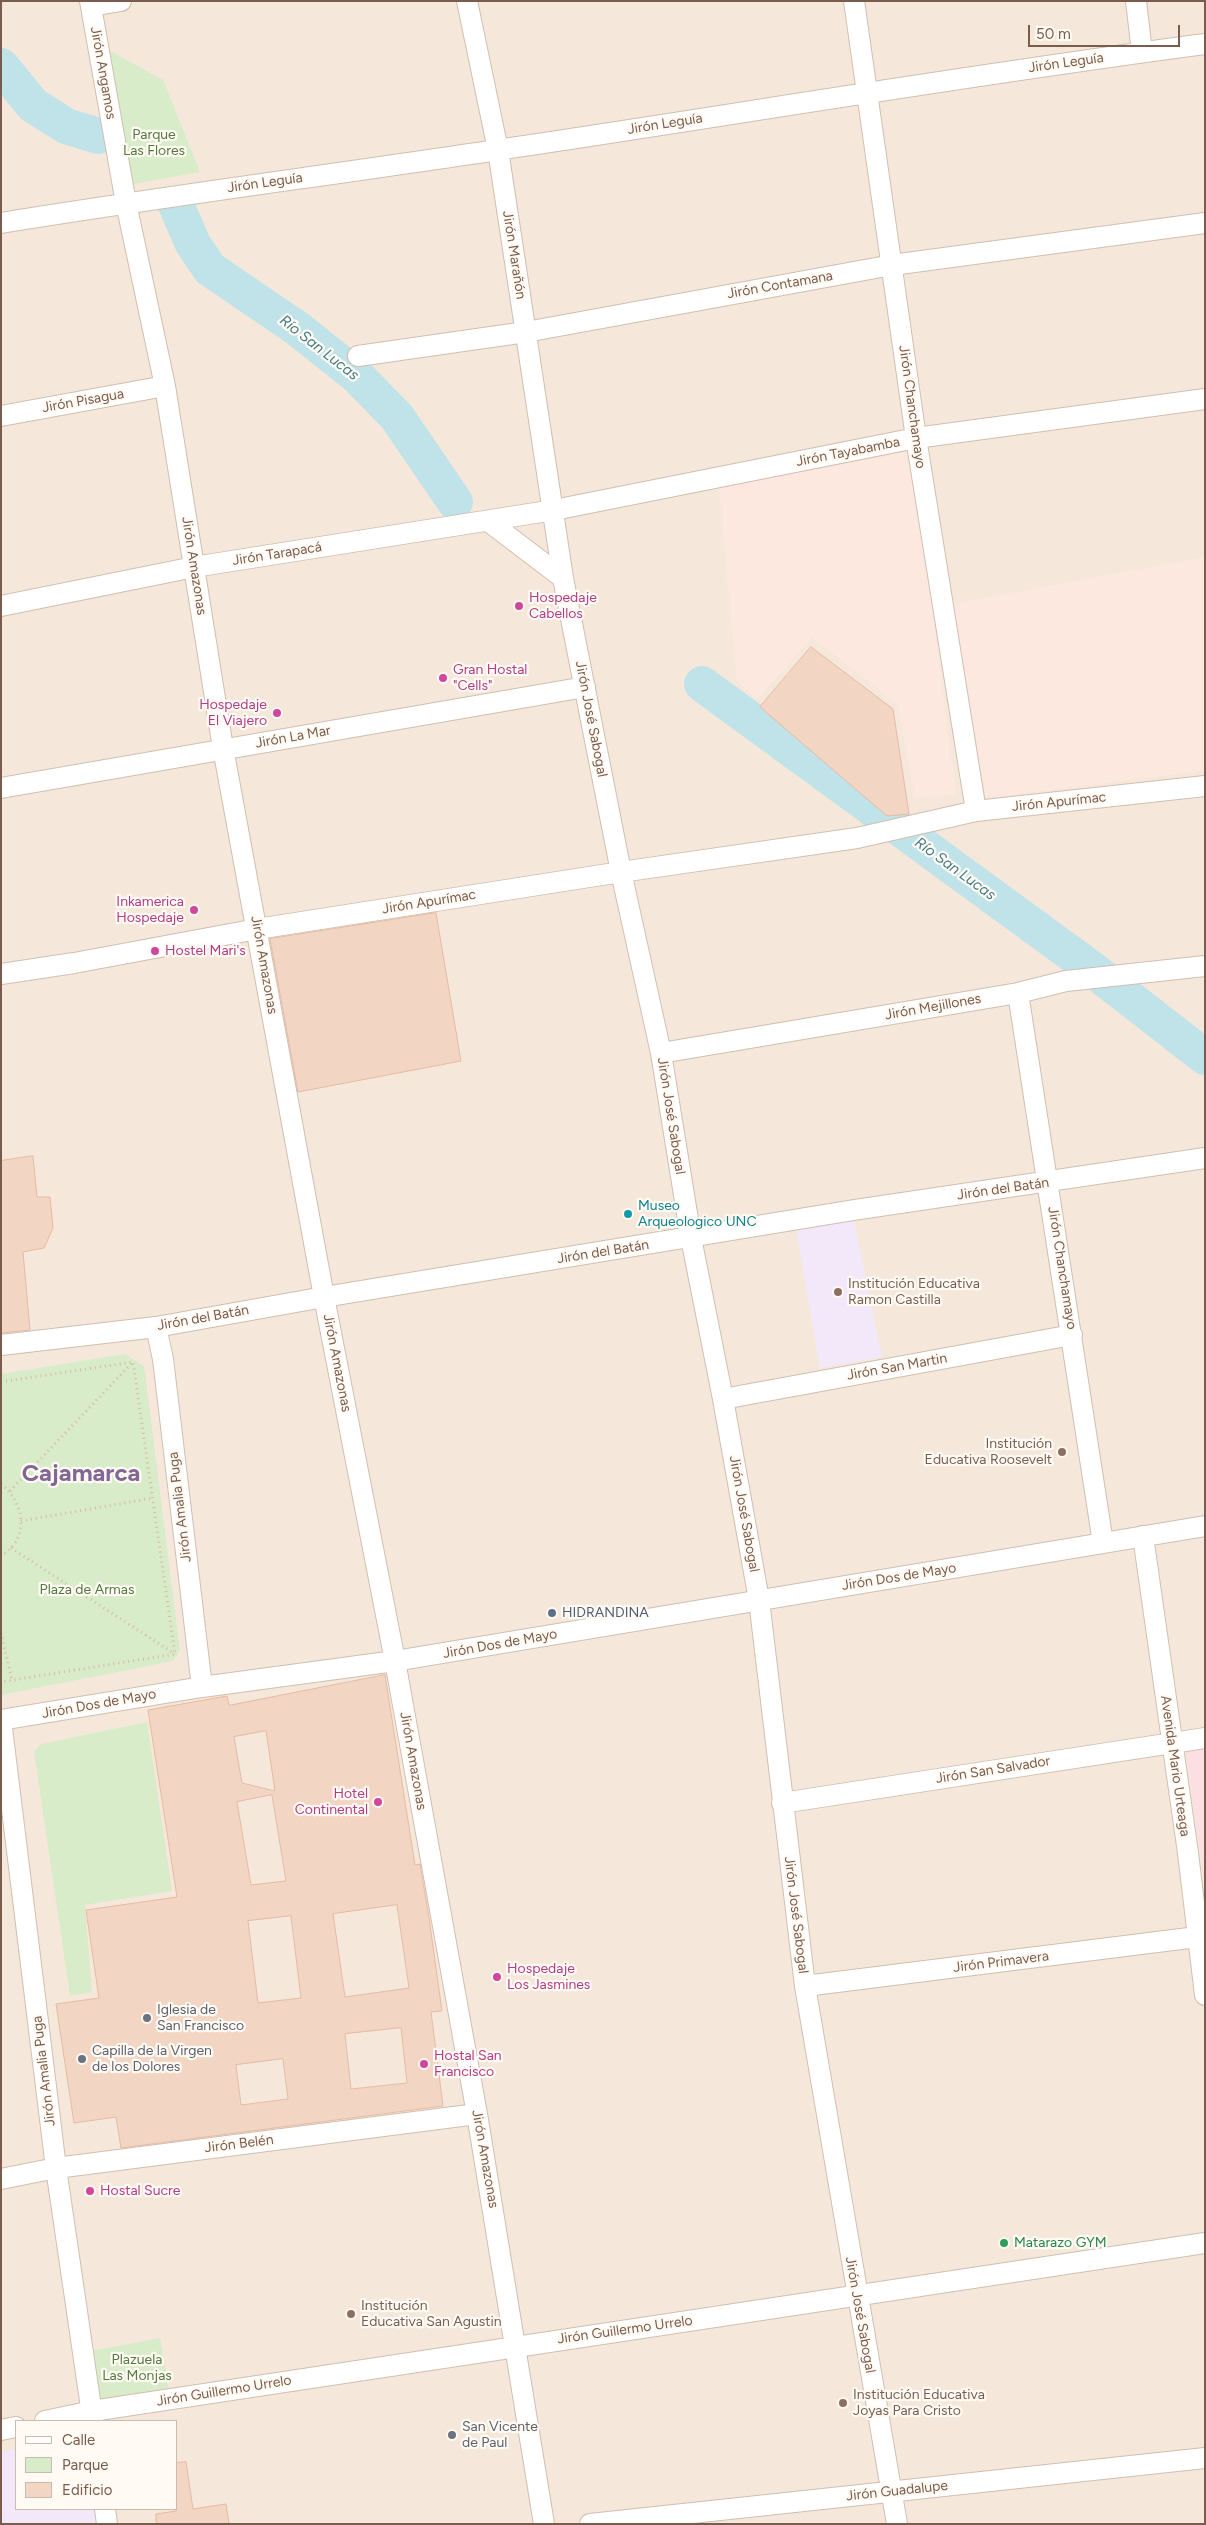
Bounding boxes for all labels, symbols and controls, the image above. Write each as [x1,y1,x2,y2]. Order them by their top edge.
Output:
scale bar [1031,15,1184,47]
street label: Jirón Angamos [87,25,119,121]
text: 50 m [1036,25,1071,43]
street label: Jirón Leguía [1027,49,1105,77]
street label: Jirón Leguía [626,110,704,138]
park label: Parque Las Flores [123,127,185,160]
street label: Jirón Leguía [226,169,304,197]
street label: Jirón Marañón [499,210,529,300]
street label: Jirón Contamana [726,267,834,303]
water label: Río San Lucas [276,311,362,385]
street label: Jirón Chanchamayo [895,344,929,470]
street label: Jirón Pisagua [41,386,125,416]
street label: Jirón Tayabamba [795,434,901,470]
street label: Jirón Amazonas [178,516,210,616]
street label: Jirón Tarapacá [231,539,323,569]
place label: Hospedaje Cabellos [529,590,597,622]
marker: Hospedaje Cabellos [513,600,525,612]
street label: Jirón José Sabogal [571,659,611,779]
place label: Gran Hostal "Cells" [453,662,527,694]
marker: Gran Hostal "Cells" [437,672,449,684]
place label: Hospedaje El Viajero [199,697,267,730]
marker: Hospedaje El Viajero [271,707,283,719]
street label: Jirón La Mar [254,722,332,752]
street label: Jirón Apurímac [1011,789,1107,815]
water label: Río San Lucas [911,834,999,904]
street label: Jirón Apurímac [381,886,477,918]
place label: Inkamerica Hospedaje [116,894,184,926]
marker: Inkamerica Hospedaje [188,904,200,916]
street label: Jirón Amazonas [247,915,281,1015]
place label: Hostel Mari's [165,943,246,959]
marker: Hostel Mari's [149,945,161,957]
street label: Jirón Mejillones [884,990,982,1024]
street label: Jirón José Sabogal [653,1056,689,1176]
street label: Jirón del Batán [956,1174,1050,1204]
place label: Museo Arqueologico UNC [638,1198,757,1230]
street label: Jirón Chanchamayo [1044,1205,1080,1331]
marker: Museo Arqueologico UNC [622,1208,634,1220]
street label: Jirón del Batán [556,1236,650,1268]
place label: Institución Educativa Ramon Castilla [848,1276,980,1308]
marker: Institución Educativa Ramon Castilla [832,1286,844,1298]
street label: Jirón del Batán [156,1302,250,1334]
street label: Jirón Amazonas [319,1313,355,1413]
street label: Jirón San Martin [845,1350,949,1384]
place label: Institución Educativa Roosevelt [925,1436,1052,1468]
marker: Institución Educativa Roosevelt [1056,1446,1068,1458]
street label: Jirón Amalia Puga [165,1451,195,1563]
street label: Jirón José Sabogal [725,1454,763,1574]
district label: Cajamarca [22,1460,140,1488]
street label: Jirón Dos de Mayo [840,1560,958,1594]
park label: Plaza de Armas [40,1582,134,1598]
place label: HIDRANDINA [562,1605,649,1621]
marker: HIDRANDINA [546,1607,558,1619]
street label: Jirón Dos de Mayo [442,1626,558,1662]
street label: Jirón Dos de Mayo [41,1686,157,1722]
street label: Avenida Mario Urteaga [1157,1694,1193,1838]
street label: Jirón Amazonas [396,1711,430,1811]
street label: Jirón San Salvador [935,1753,1051,1787]
place label: Hotel Continental [295,1786,368,1818]
marker: Hotel Continental [372,1796,384,1808]
street label: Jirón José Sabogal [780,1855,812,1975]
street label: Jirón Primavera [952,1948,1050,1976]
place label: Hospedaje Los Jasmines [507,1961,590,1994]
marker: Hospedaje Los Jasmines [491,1971,503,1983]
place label: Iglesia de San Francisco [157,2002,244,2034]
marker: Iglesia de San Francisco [141,2012,153,2024]
street label: Jirón Amalia Puga [29,2015,59,2127]
place label: Capilla de la Virgen de los Dolores [92,2043,212,2076]
place label: Hostal San Francisco [434,2048,502,2080]
marker: Capilla de la Virgen de los Dolores [76,2053,88,2065]
marker: Hostal San Francisco [418,2058,430,2070]
street label: Jirón Amazonas [468,2109,502,2209]
street label: Jirón Belén [204,2131,274,2157]
place label: Hostal Sucre [100,2183,180,2199]
marker: Hostal Sucre [84,2185,96,2197]
place label: Matarazo GYM [1014,2235,1107,2251]
marker: Matarazo GYM [998,2237,1010,2249]
street label: Jirón José Sabogal [841,2255,879,2375]
place label: Institución Educativa San Agustin [361,2298,502,2330]
marker: Institución Educativa San Agustin [345,2308,357,2320]
street label: Jirón Guillermo Urrelo [556,2312,694,2348]
park label: Plazuela Las Monjas [102,2352,172,2384]
street label: Jirón Guillermo Urrelo [155,2372,293,2410]
place label: Institución Educativa Joyas Para Cristo [853,2387,985,2420]
marker: Institución Educativa Joyas Para Cristo [837,2397,849,2409]
place label: San Vicente de Paul [462,2419,538,2452]
legend [15,2420,178,2510]
marker: San Vicente de Paul [446,2429,458,2441]
text: Calle [62,2431,95,2449]
text: Parque [62,2456,109,2474]
street label: Jirón Guadalupe [845,2477,949,2505]
text: Edificio [62,2481,112,2499]

